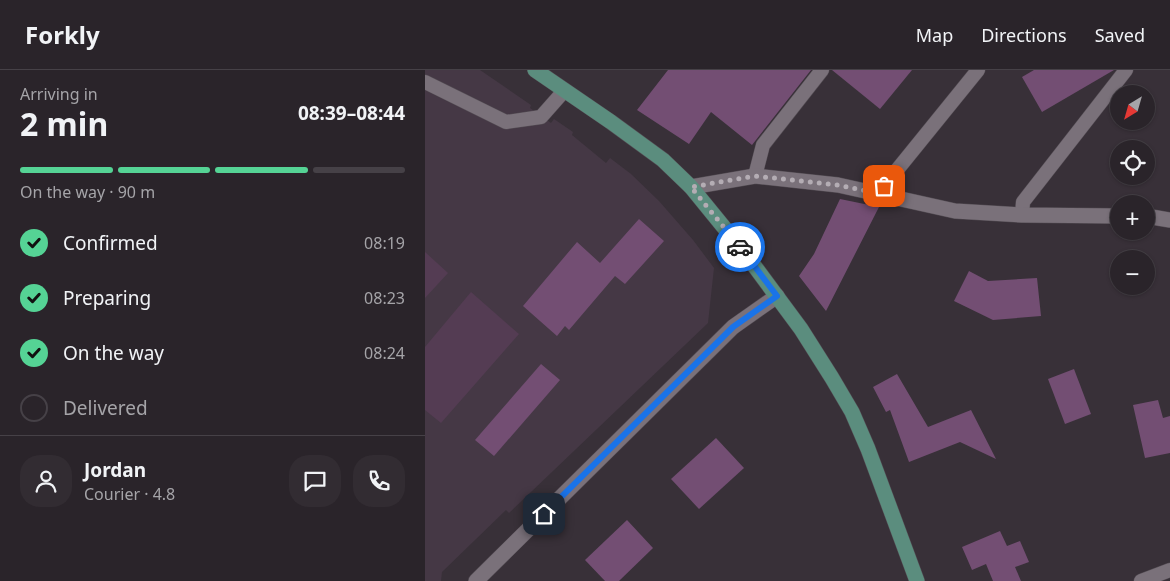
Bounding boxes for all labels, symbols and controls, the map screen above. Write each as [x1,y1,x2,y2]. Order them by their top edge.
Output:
text: Forkly [25,18,100,51]
text: Map [916,23,953,47]
text: Directions [981,23,1067,47]
text: Saved [1095,23,1145,47]
text: Arriving in [20,83,98,105]
north arrow [1110,85,1155,130]
map controls [1110,85,1155,295]
text: 08:39–08:44 [298,100,405,126]
text: 2 min [20,102,108,145]
button: locate [1110,140,1155,185]
pin [863,165,905,207]
icon: bag [870,172,898,200]
text: On the way · 90 m [20,181,155,203]
button: + [1110,195,1155,240]
courier [715,222,765,272]
icon: check [20,229,48,257]
text: Confirmed [63,230,158,256]
text: 08:19 [364,232,405,254]
icon: car [726,233,754,261]
button: − [1110,250,1155,295]
icon: check [20,284,48,312]
text: Preparing [63,285,151,311]
text: 08:23 [364,287,405,309]
icon: check [20,339,48,367]
text: On the way [63,340,164,366]
text: 08:24 [364,342,405,364]
text: Delivered [63,395,148,421]
button: person [20,455,72,507]
button: chat [289,455,341,507]
button: phone [353,455,405,507]
text: Jordan [84,457,146,483]
text: Courier · 4.8 [84,483,175,505]
pin [523,493,565,535]
icon: home [530,500,558,528]

